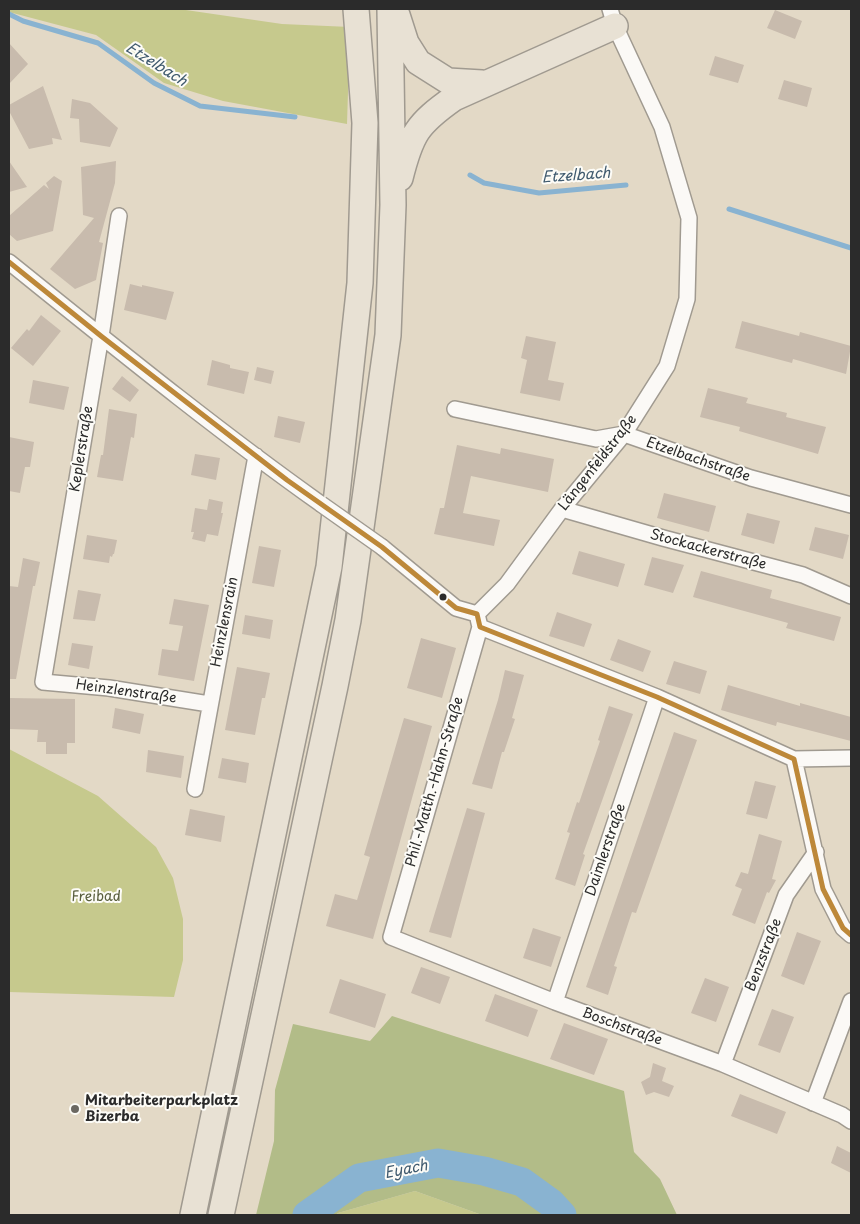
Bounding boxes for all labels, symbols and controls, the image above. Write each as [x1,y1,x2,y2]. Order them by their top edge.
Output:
water label: Etzelbach [122,39,190,91]
water label: Etzelbach [541,165,611,187]
street label: Keplerstraße [67,405,97,493]
street label: Längenfeldstraße [555,412,641,514]
street label: Etzelbachstraße [644,434,752,486]
street label: Stockackerstraße [648,526,768,574]
street label: Heinzlensrain [208,575,242,669]
unlabelled marker [438,592,448,602]
street label: Heinzlenstraße [75,677,177,707]
street label: Phil.-Matth.-Hahn-Straße [403,695,467,869]
street label: Daimlerstraße [582,802,630,898]
park label: Freibad [71,889,121,905]
street label: Benzstraße [742,916,786,994]
street label: Boschstraße [580,1005,664,1049]
place label: Mitarbeiterparkplatz Bizerba [85,1093,238,1126]
marker: Mitarbeiterparkplatz Bizerba [69,1103,81,1115]
water label: Eyach [383,1157,429,1183]

